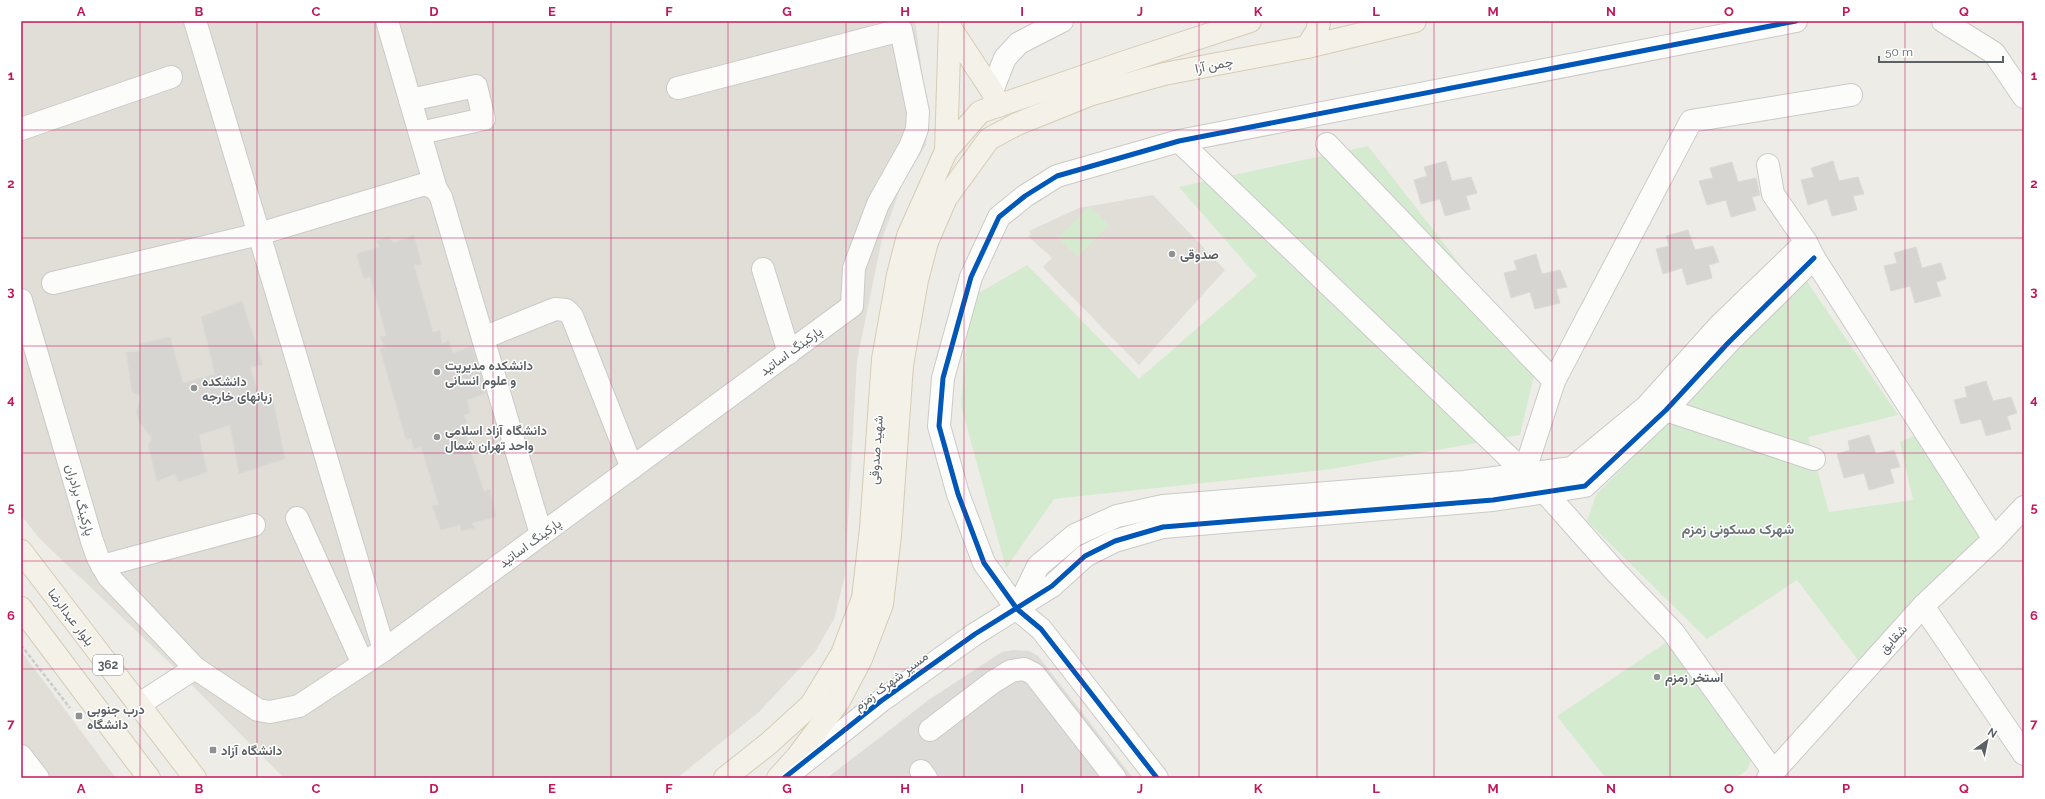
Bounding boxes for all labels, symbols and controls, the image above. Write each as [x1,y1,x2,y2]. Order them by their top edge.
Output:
text: A [77,4,86,19]
text: B [195,4,204,19]
text: C [312,4,321,19]
text: D [429,4,439,19]
text: E [548,4,556,19]
text: F [665,4,673,19]
text: G [782,4,792,19]
text: H [900,4,910,19]
text: I [1020,4,1024,19]
text: J [1137,4,1143,19]
text: K [1254,4,1263,19]
text: L [1372,4,1380,19]
text: M [1487,4,1499,19]
text: N [1606,4,1616,19]
text: O [1724,4,1734,19]
text: P [1842,4,1850,19]
text: Q [1959,4,1969,19]
scale bar [1879,38,2003,64]
text: 50 m [1885,45,1913,59]
street label: چمن آرا [1194,54,1235,78]
text: 1 [8,68,15,83]
text: 1 [2031,68,2038,83]
text: 2 [7,176,15,191]
text: 2 [2030,176,2038,191]
place label: صدوقی [1180,247,1219,263]
marker: صدوقی [1167,249,1177,259]
text: 3 [7,284,15,299]
text: 3 [2030,284,2038,299]
street label: پارکینگ اساتید [757,323,826,380]
place label: دانشکده مدیریت و علوم انسانی [445,358,533,389]
marker: دانشکده مدیریت و علوم انسانی [432,367,442,377]
place label: دانشکده زبانهای خارجه [202,374,272,405]
marker: دانشکده زبانهای خارجه [189,383,199,393]
text: 4 [7,392,15,407]
text: 4 [2030,392,2038,407]
street label: شهید صدوقی [866,415,887,485]
place label: دانشگاه آزاد اسلامی واحد تهران شمال [445,423,547,454]
marker: دانشگاه آزاد اسلامی واحد تهران شمال [432,432,442,442]
street label: پارکینگ برادران [61,463,97,538]
text: 5 [7,500,15,515]
text: 5 [2030,500,2038,515]
street label: پارکینگ اساتید [496,515,565,572]
district label: شهرک مسکونی زمزم [1682,521,1794,538]
street label: بلوار عبدالرضا [44,585,97,649]
text: 6 [7,608,15,623]
text: 6 [2030,608,2038,623]
street label: شقایق [1876,621,1911,657]
street label: مسیر شهرک زمزم [851,648,932,714]
road number: 362 [93,655,123,675]
place label: استخر زمزم [1665,670,1723,686]
marker: استخر زمزم [1652,672,1662,682]
place label: درب جنوبی دانشگاه [87,702,145,732]
marker: درب جنوبی دانشگاه [74,711,84,721]
text: 7 [7,716,15,731]
text: 7 [2030,716,2038,731]
north arrow [1967,721,2007,761]
text: N [1985,725,1999,741]
place label: دانشگاه آزاد [221,743,282,759]
marker: دانشگاه آزاد [208,745,218,755]
text: A [77,781,86,796]
text: B [195,781,204,796]
text: C [312,781,321,796]
text: D [429,781,439,796]
text: E [548,781,556,796]
text: F [665,781,673,796]
text: G [782,781,792,796]
text: H [900,781,910,796]
text: I [1020,781,1024,796]
text: J [1137,781,1143,796]
text: K [1254,781,1263,796]
text: L [1372,781,1380,796]
text: M [1487,781,1499,796]
text: N [1606,781,1616,796]
text: O [1724,781,1734,796]
text: P [1842,781,1850,796]
text: Q [1959,781,1969,796]

